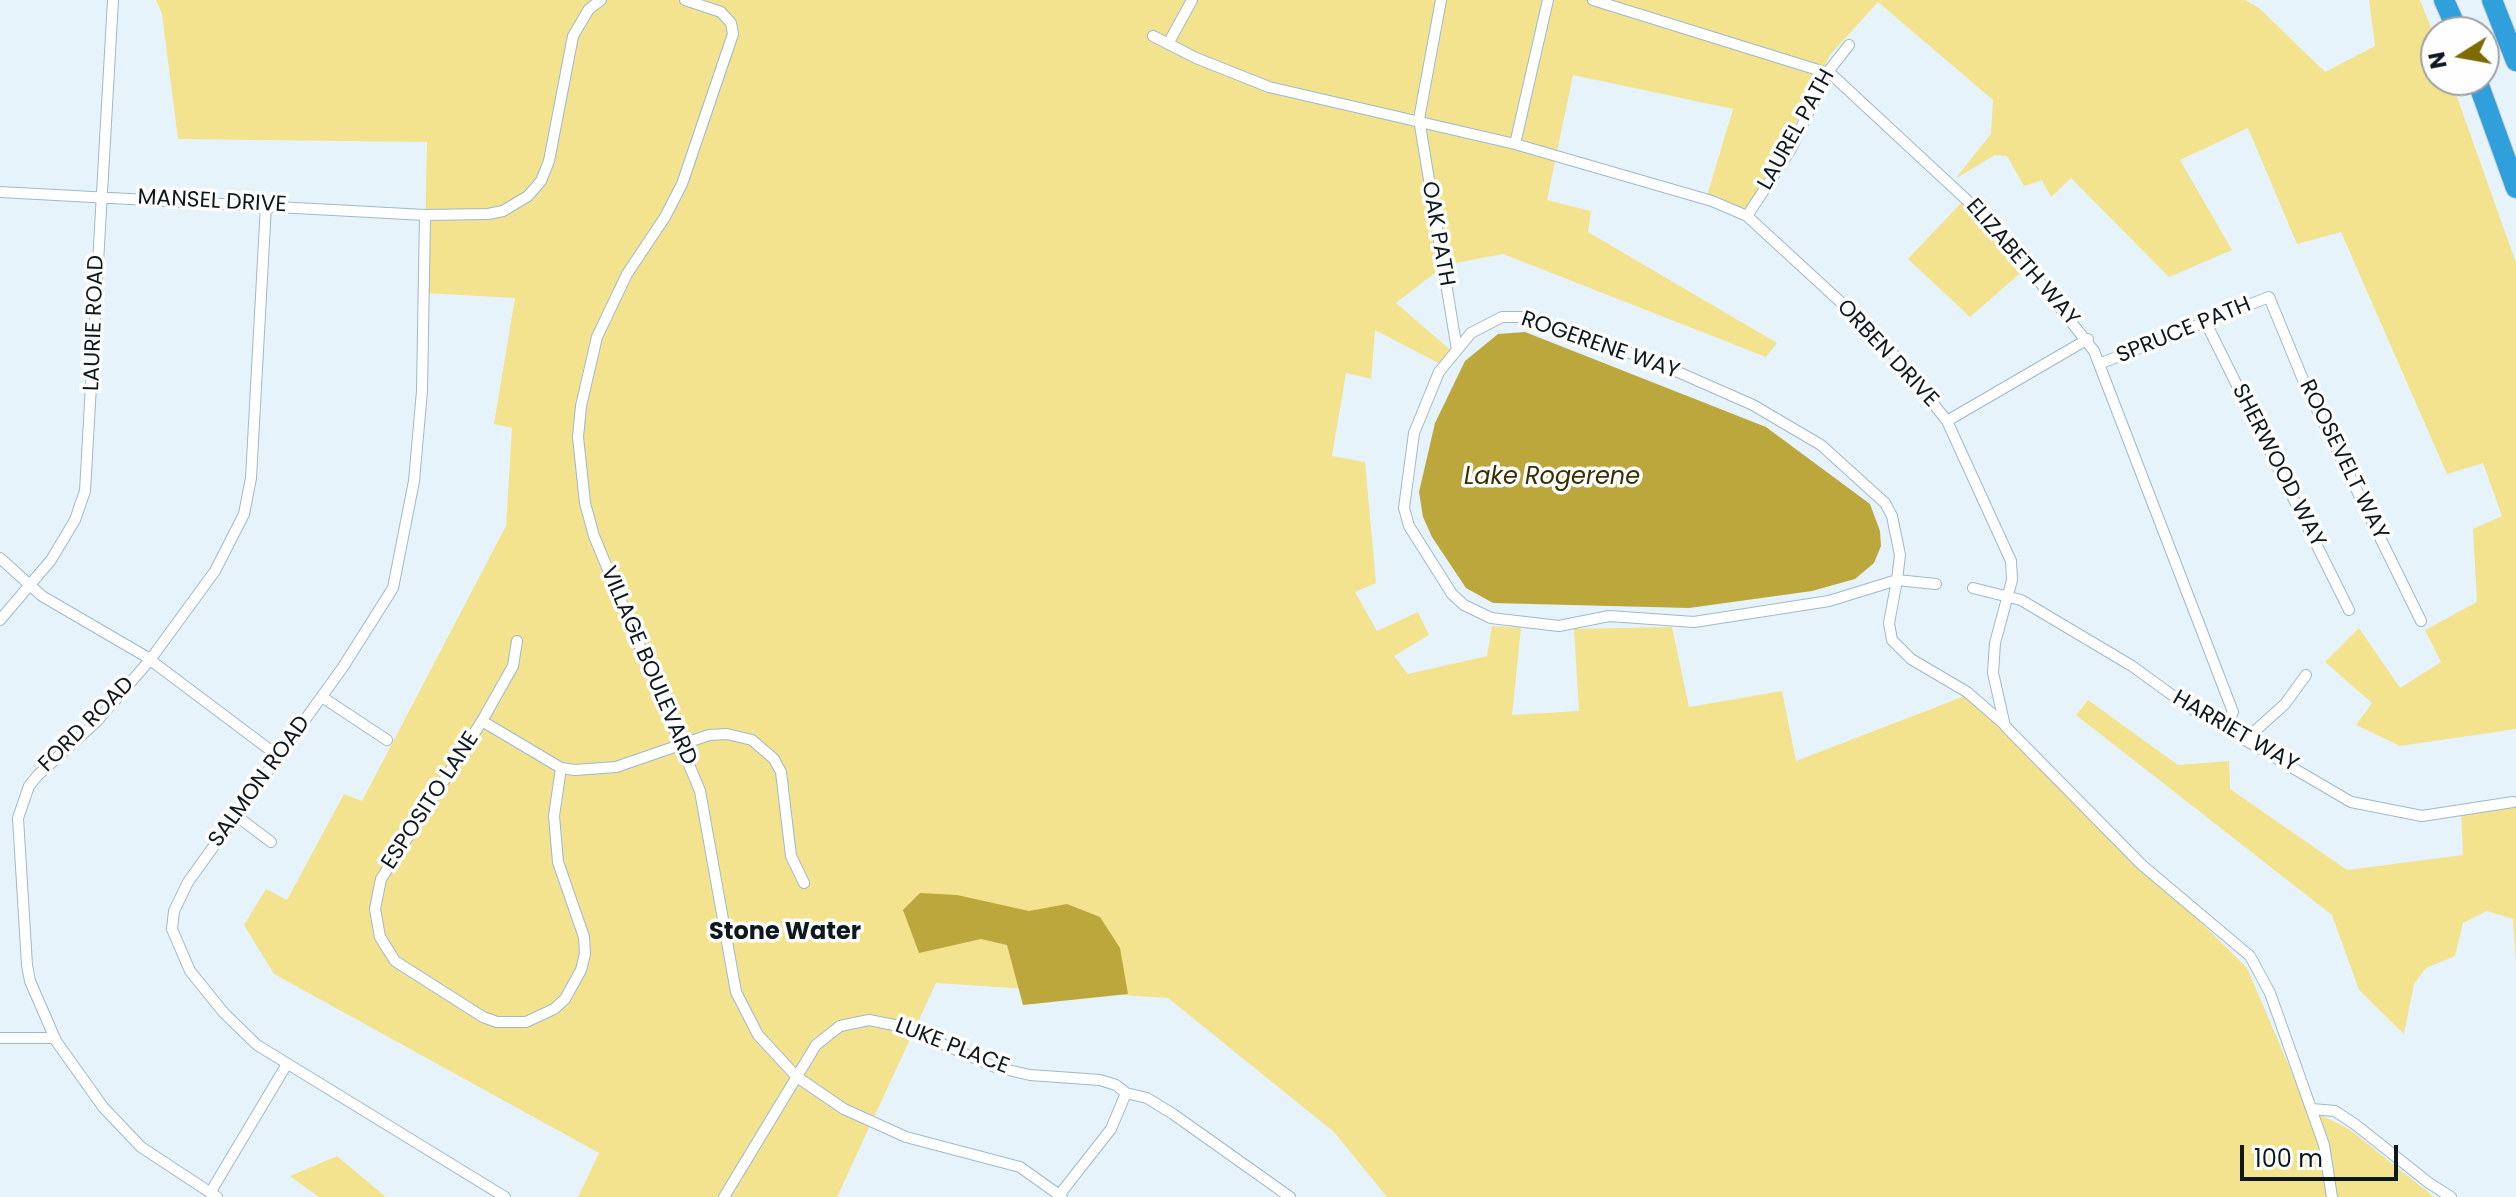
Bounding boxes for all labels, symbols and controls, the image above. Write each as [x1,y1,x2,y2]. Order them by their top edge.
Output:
north arrow [2420,16,2500,96]
text: N [2421,49,2455,71]
street label: LAUREL PATH [1753,65,1841,195]
street label: OAK PATH [1415,180,1459,288]
street label: MANSEL DRIVE [137,185,287,219]
street label: ELIZABETH WAY [1960,194,2084,332]
street label: LAURIE ROAD [79,254,111,392]
street label: SPRUCE PATH [2113,292,2255,370]
street label: ORBEN DRIVE [1831,295,1943,413]
street label: ROGERENE WAY [1517,307,1683,385]
street label: ROOSEVELT WAY [2293,376,2393,544]
street label: SHERWOOD WAY [2226,380,2330,552]
water label: Lake Rogerene [1464,464,1640,492]
street label: VILLAGE BOULEVARD [594,563,702,769]
street label: FORD ROAD [34,672,140,778]
street label: HARRIET WAY [2168,685,2302,779]
street label: SALMON ROAD [204,711,316,853]
street label: ESPOSITO LANE [377,727,485,875]
district label: Stone Water [709,919,861,947]
street label: LUKE PLACE [891,1013,1013,1081]
scale bar [2244,1129,2402,1179]
text: 100 m [2254,1142,2323,1175]

